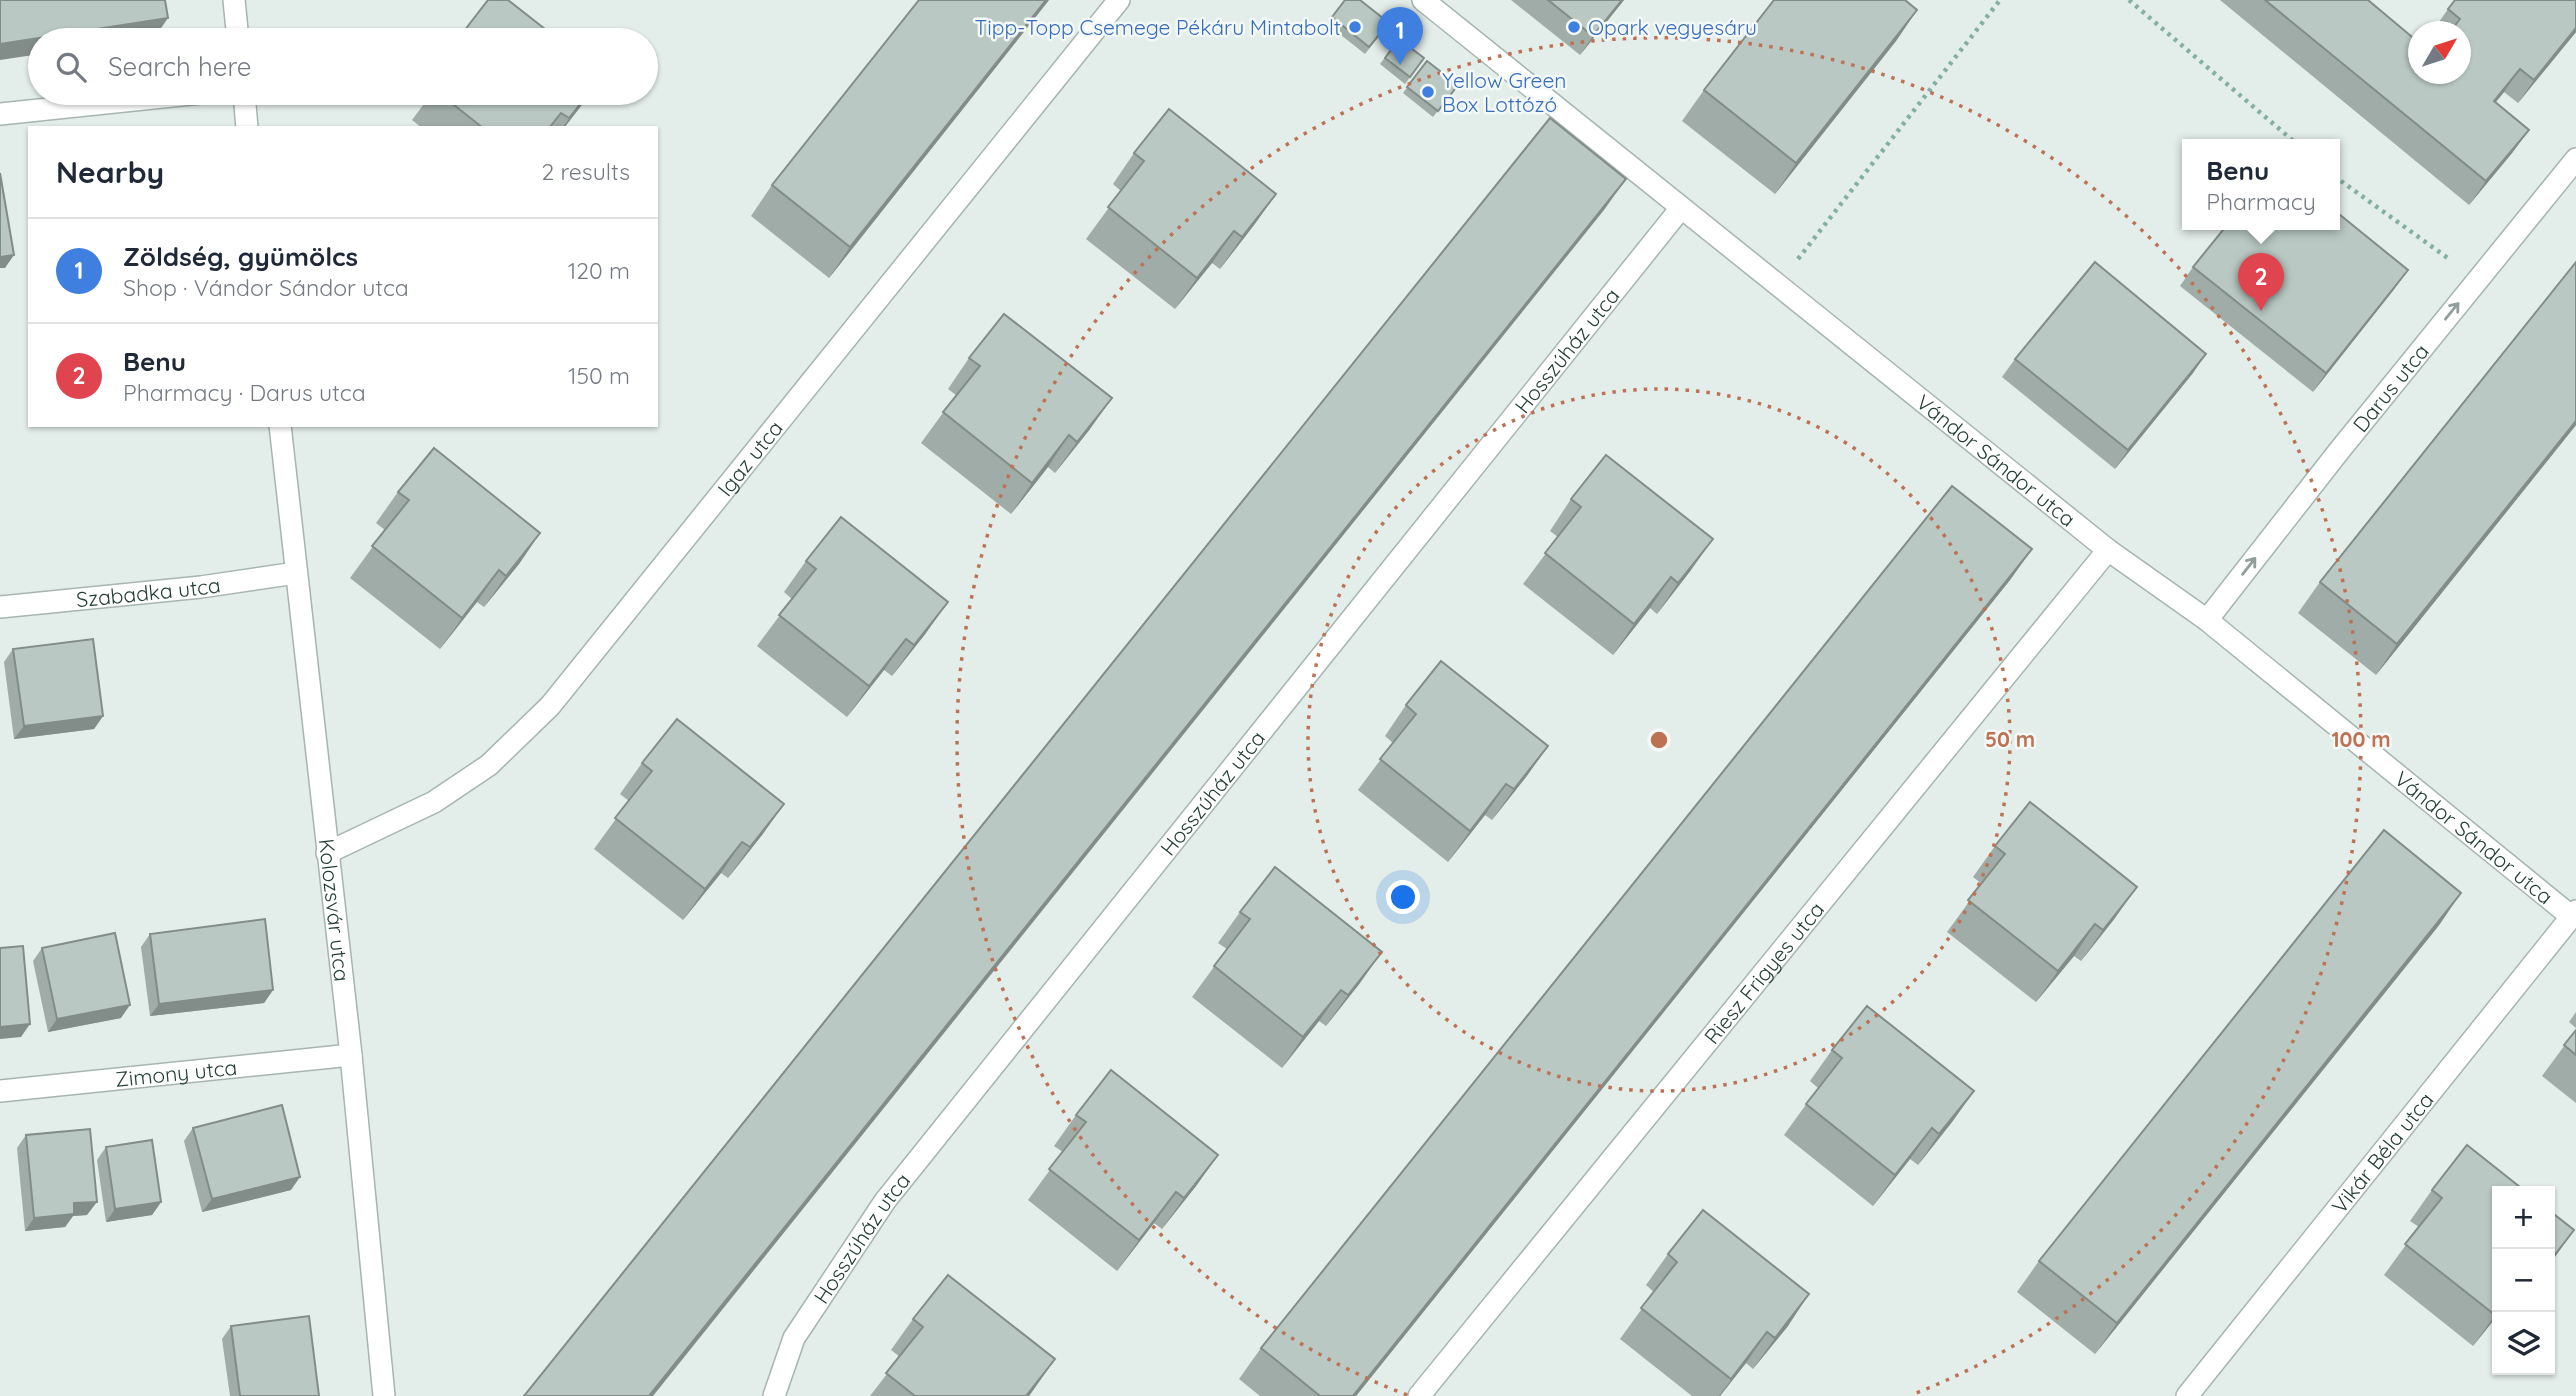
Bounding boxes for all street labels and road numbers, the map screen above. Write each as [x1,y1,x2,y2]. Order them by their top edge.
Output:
street label: Hosszúház utca [1509,283,1625,418]
street label: Darus utca [2347,338,2434,437]
street label: Vándor Sándor utca [1911,389,2081,532]
street label: Igaz utca [712,415,788,501]
street label: Szabadka utca [75,571,222,612]
street label: Hosszúház utca [1154,725,1270,860]
street label: Vándor Sándor utca [2390,765,2558,909]
street label: Kolozsvár utca [314,837,356,983]
street label: Riesz Frigyes utca [1698,896,1829,1049]
street label: Zimony utca [114,1054,238,1092]
street label: Vikár Béla utca [2326,1087,2439,1218]
street label: Hosszúház utca [808,1168,915,1308]

